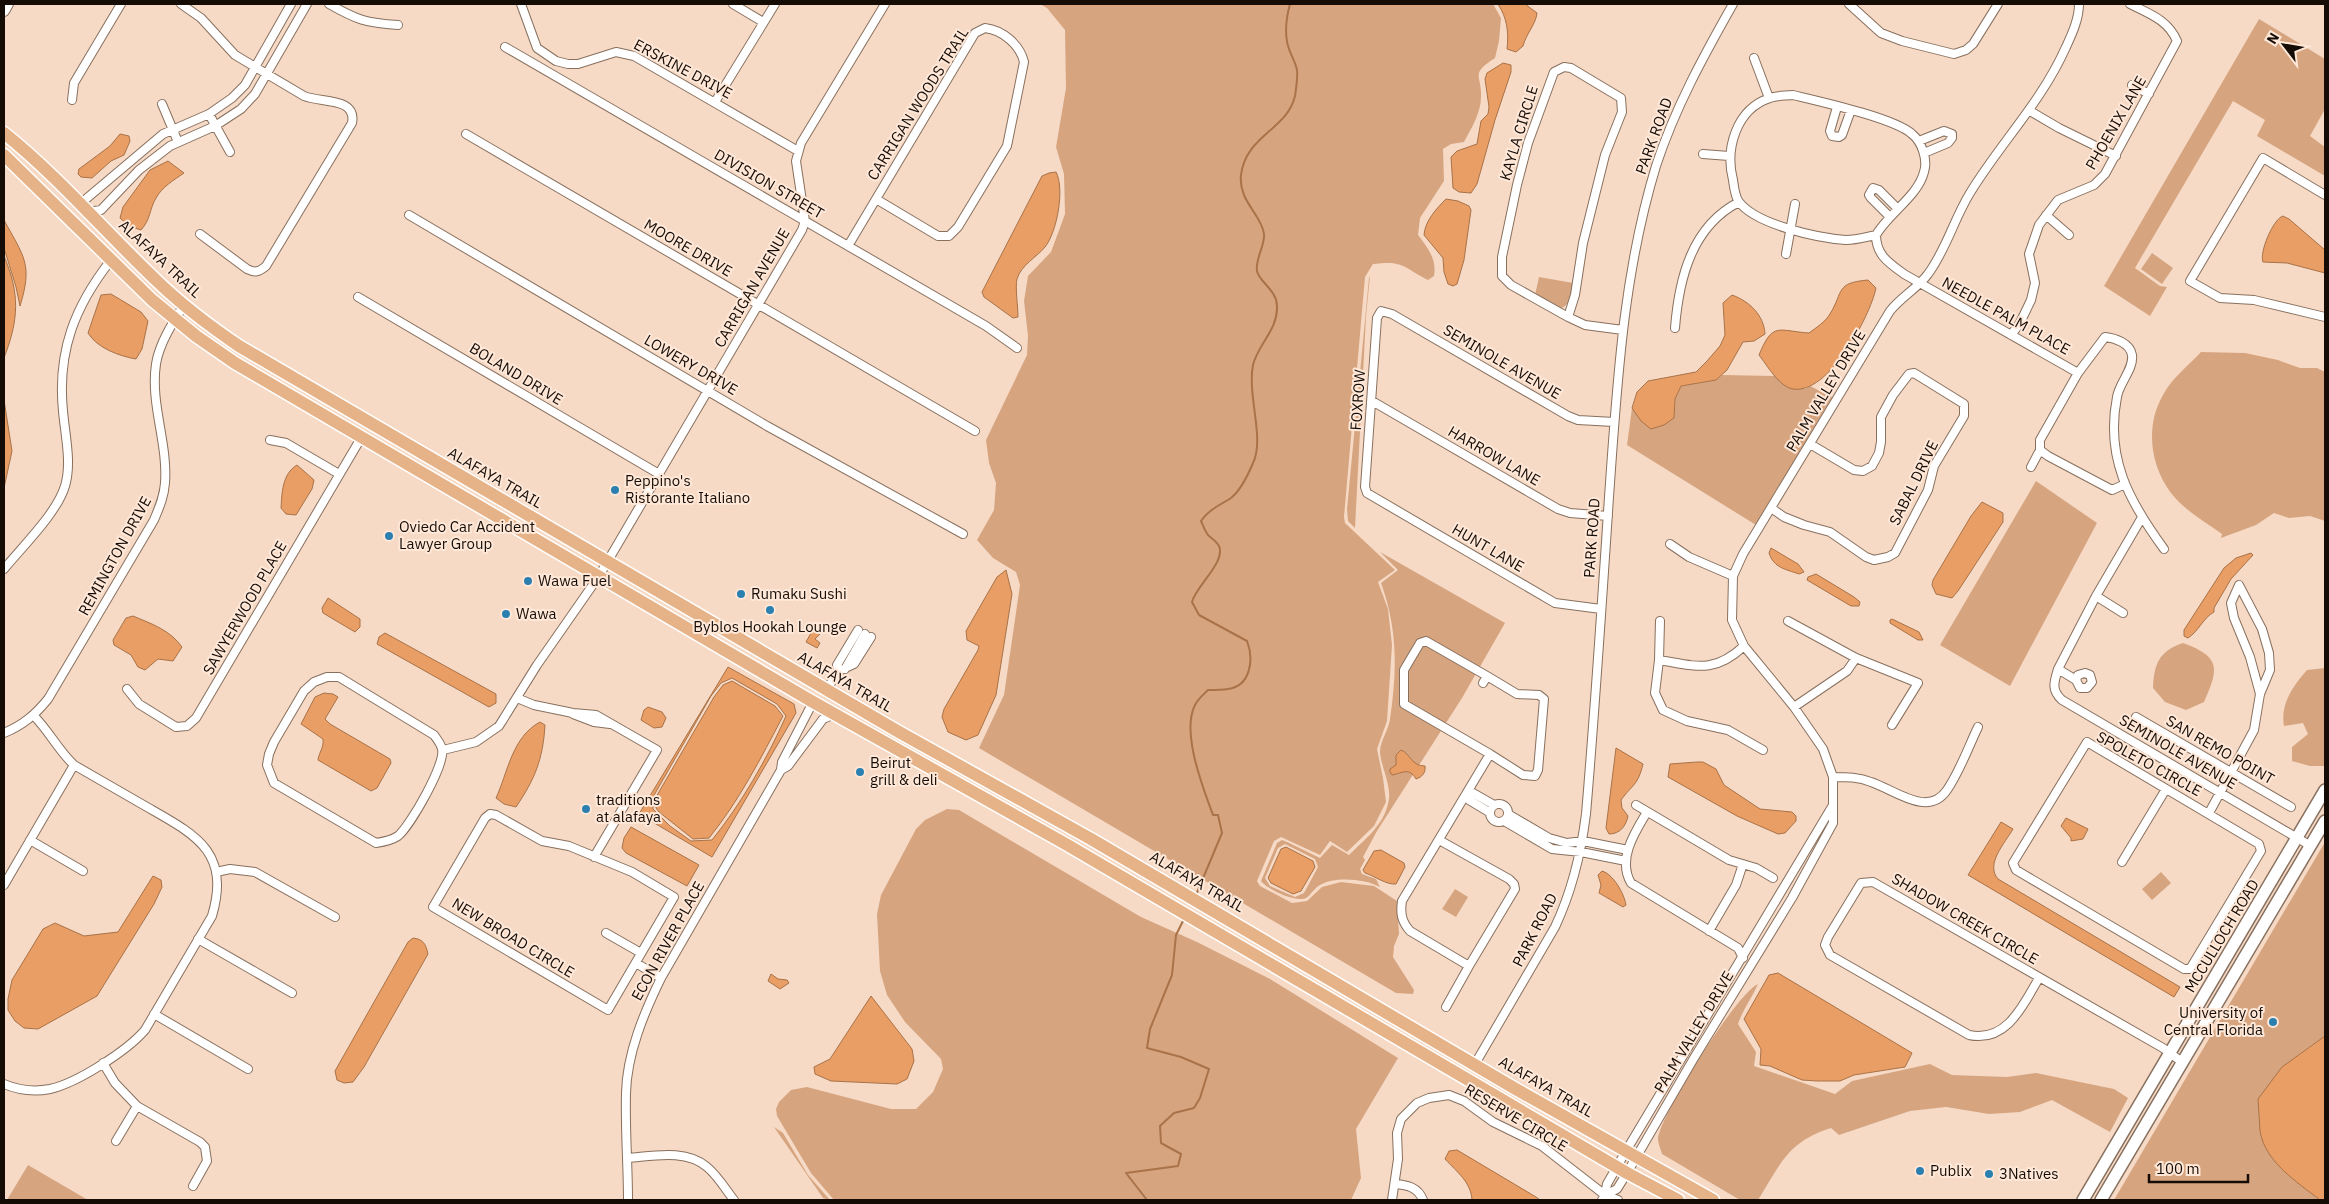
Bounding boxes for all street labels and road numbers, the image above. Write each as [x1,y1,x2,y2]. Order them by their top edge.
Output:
street label: CARRIGAN WOODS TRAIL [863,23,973,184]
street label: ERSKINE DRIVE [631,35,736,103]
street label: PHOENIX LANE [2081,72,2150,173]
street label: KAYLA CIRCLE [1495,83,1542,183]
street label: PARK ROAD [1631,95,1676,177]
street label: DIVISION STREET [711,144,828,223]
street label: MOORE DRIVE [641,215,736,281]
street label: ALAFAYA TRAIL [115,216,206,302]
street label: CARRIGAN AVENUE [710,225,793,351]
street label: NEEDLE PALM PLACE [1939,272,2074,359]
street label: SEMINOLE AVENUE [1440,320,1565,403]
street label: PALM VALLEY DRIVE [1782,326,1869,455]
street label: LOWERY DRIVE [641,330,741,399]
street label: BOLAND DRIVE [466,338,566,409]
street label: FOXROW [1346,368,1369,431]
street label: HARROW LANE [1445,421,1544,490]
street label: SABAL DRIVE [1885,437,1942,528]
street label: ALAFAYA TRAIL [445,443,546,513]
street label: REMINGTON DRIVE [74,493,155,619]
street label: PARK ROAD [1579,497,1604,579]
street label: HUNT LANE [1449,519,1528,576]
street label: SAWYERWOOD PLACE [198,537,291,678]
street label: ALAFAYA TRAIL [795,647,896,717]
street label: SEMINOLE AVENUE [2116,710,2241,793]
street label: SAN REMO POINT [2163,711,2278,789]
street label: SPOLETO CIRCLE [2093,727,2205,800]
street label: ALAFAYA TRAIL [1147,847,1248,917]
street label: SHADOW CREEK CIRCLE [1888,869,2042,968]
street label: MCCULLOCH ROAD [2180,876,2263,996]
street label: ECON RIVER PLACE [627,878,708,1004]
street label: PARK ROAD [1508,890,1561,970]
street label: NEW BROAD CIRCLE [449,894,578,982]
street label: PALM VALLEY DRIVE [1650,967,1737,1096]
street label: ALAFAYA TRAIL [1496,1052,1597,1122]
street label: RESERVE CIRCLE [1461,1079,1571,1156]

